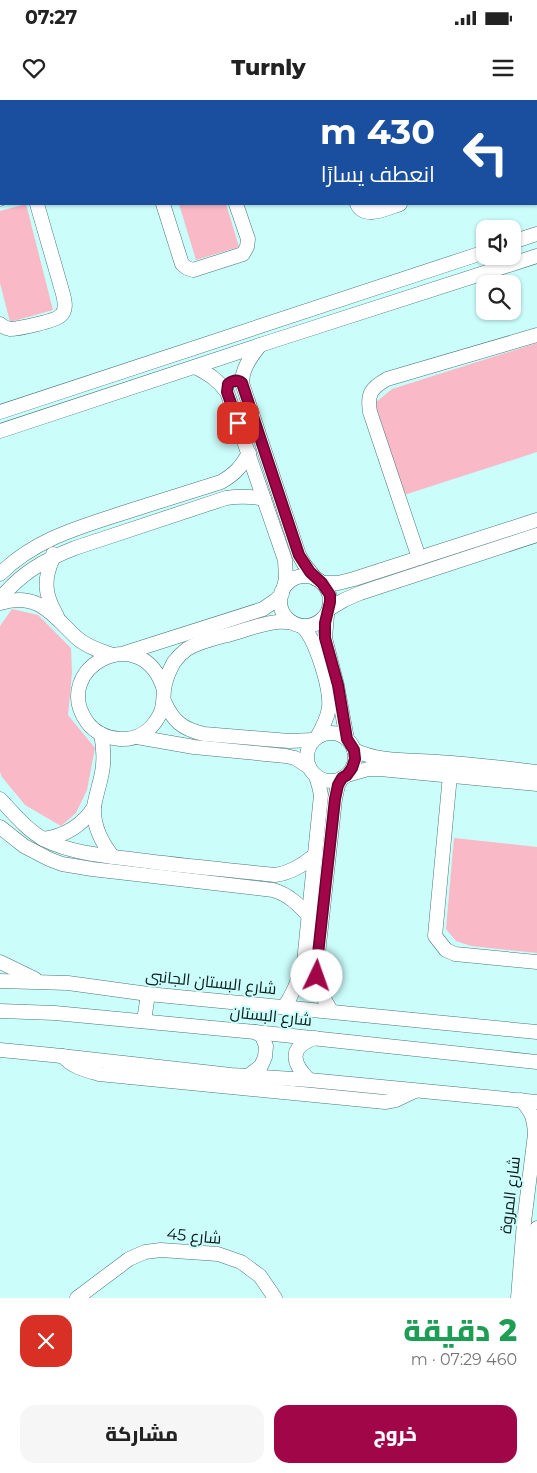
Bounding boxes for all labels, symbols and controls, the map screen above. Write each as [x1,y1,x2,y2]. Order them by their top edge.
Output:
text: 07:27 [25,6,77,29]
icon: heart [20,54,48,82]
text: Turnly [231,54,306,81]
icon: menu [489,54,517,82]
text: 430 m [320,110,435,153]
icon: left [453,120,518,185]
text: انعطف يسارًا [321,161,435,188]
map controls [476,220,521,320]
button: sound [476,220,521,265]
button: search [476,275,521,320]
pin [217,402,259,444]
icon: arrive [224,409,252,437]
position arrow [290,949,342,1001]
street label: شارع البستان الجانبى [144,966,278,1000]
street label: شارع البستان [229,1002,313,1032]
street label: شارع المروة [496,1155,526,1235]
street label: شارع 45 [166,1224,222,1250]
text: 2 دقيقة [403,1312,517,1349]
button: close [20,1315,72,1367]
text: 460 m · 07:29 [411,1350,517,1369]
button: مشاركة [20,1405,264,1463]
button: خروج [274,1405,517,1463]

